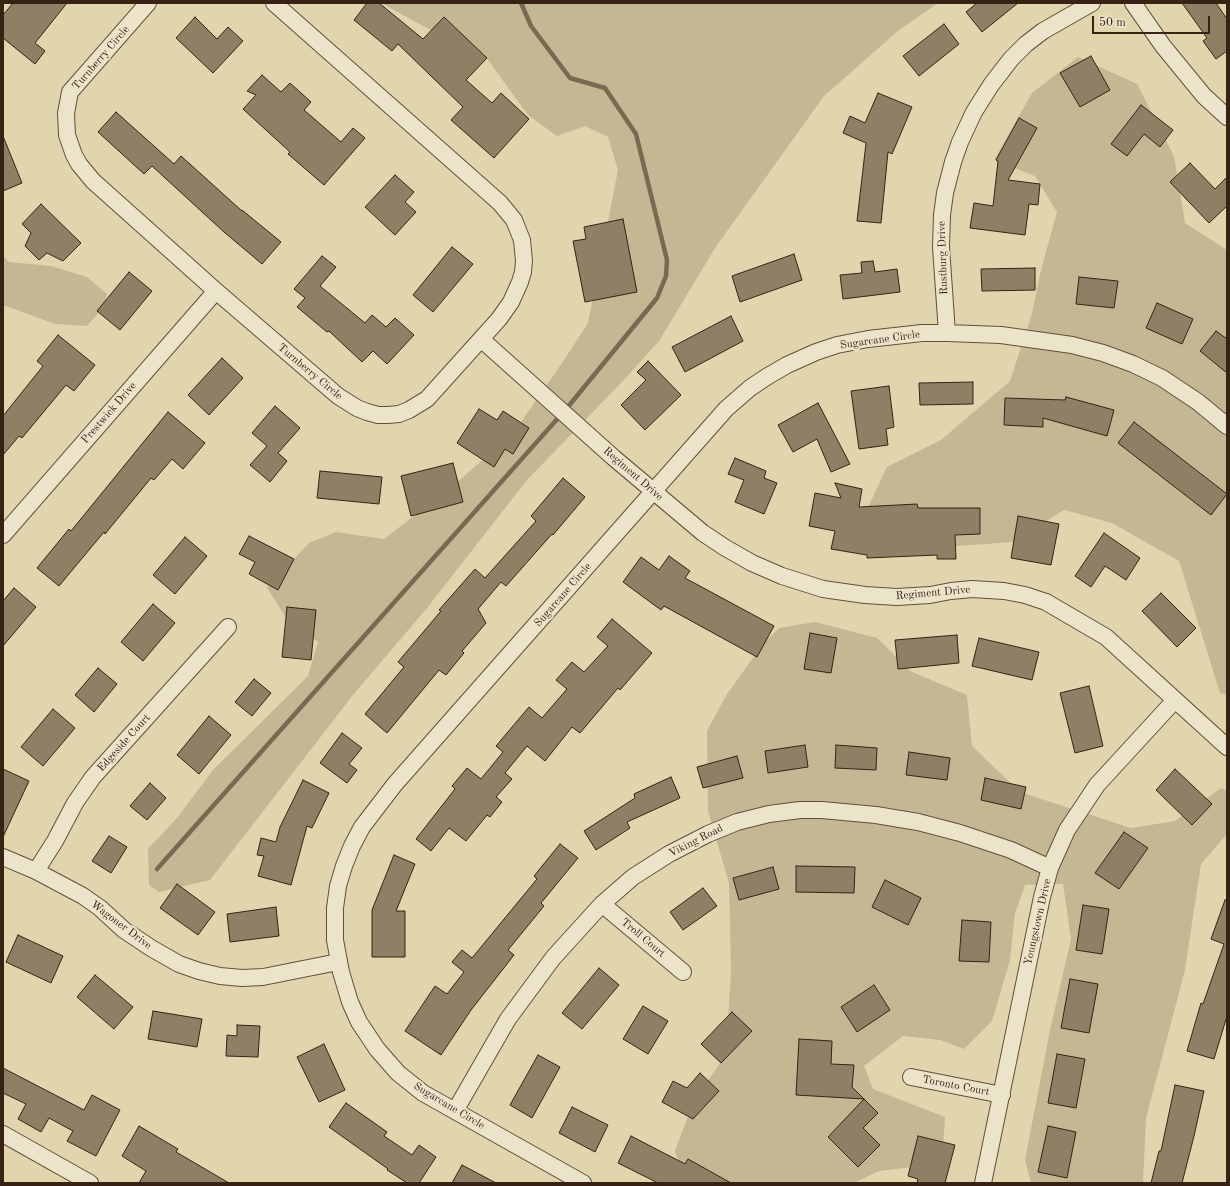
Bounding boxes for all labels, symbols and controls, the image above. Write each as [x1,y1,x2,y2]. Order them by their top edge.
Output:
scale bar [1094,8,1212,34]
text: 50 m [1099,17,1126,29]
street label: Turnberry Circle [70,23,132,93]
street label: Rustburg Drive [935,221,951,295]
street label: Sugarcane Circle [839,328,921,352]
street label: Turnberry Circle [275,341,345,403]
street label: Prestwick Drive [79,380,139,446]
street label: Regiment Drive [600,444,666,504]
street label: Sugarcane Circle [532,560,594,630]
street label: Regiment Drive [895,583,971,603]
street label: Edgeside Court [95,711,153,775]
street label: Viking Road [667,822,725,860]
street label: Youngstown Drive [1022,877,1054,967]
street label: Wagoner Drive [88,898,154,952]
street label: Troll Court [618,916,668,960]
street label: Toronto Court [921,1073,991,1099]
street label: Sugarcane Circle [411,1080,487,1132]

